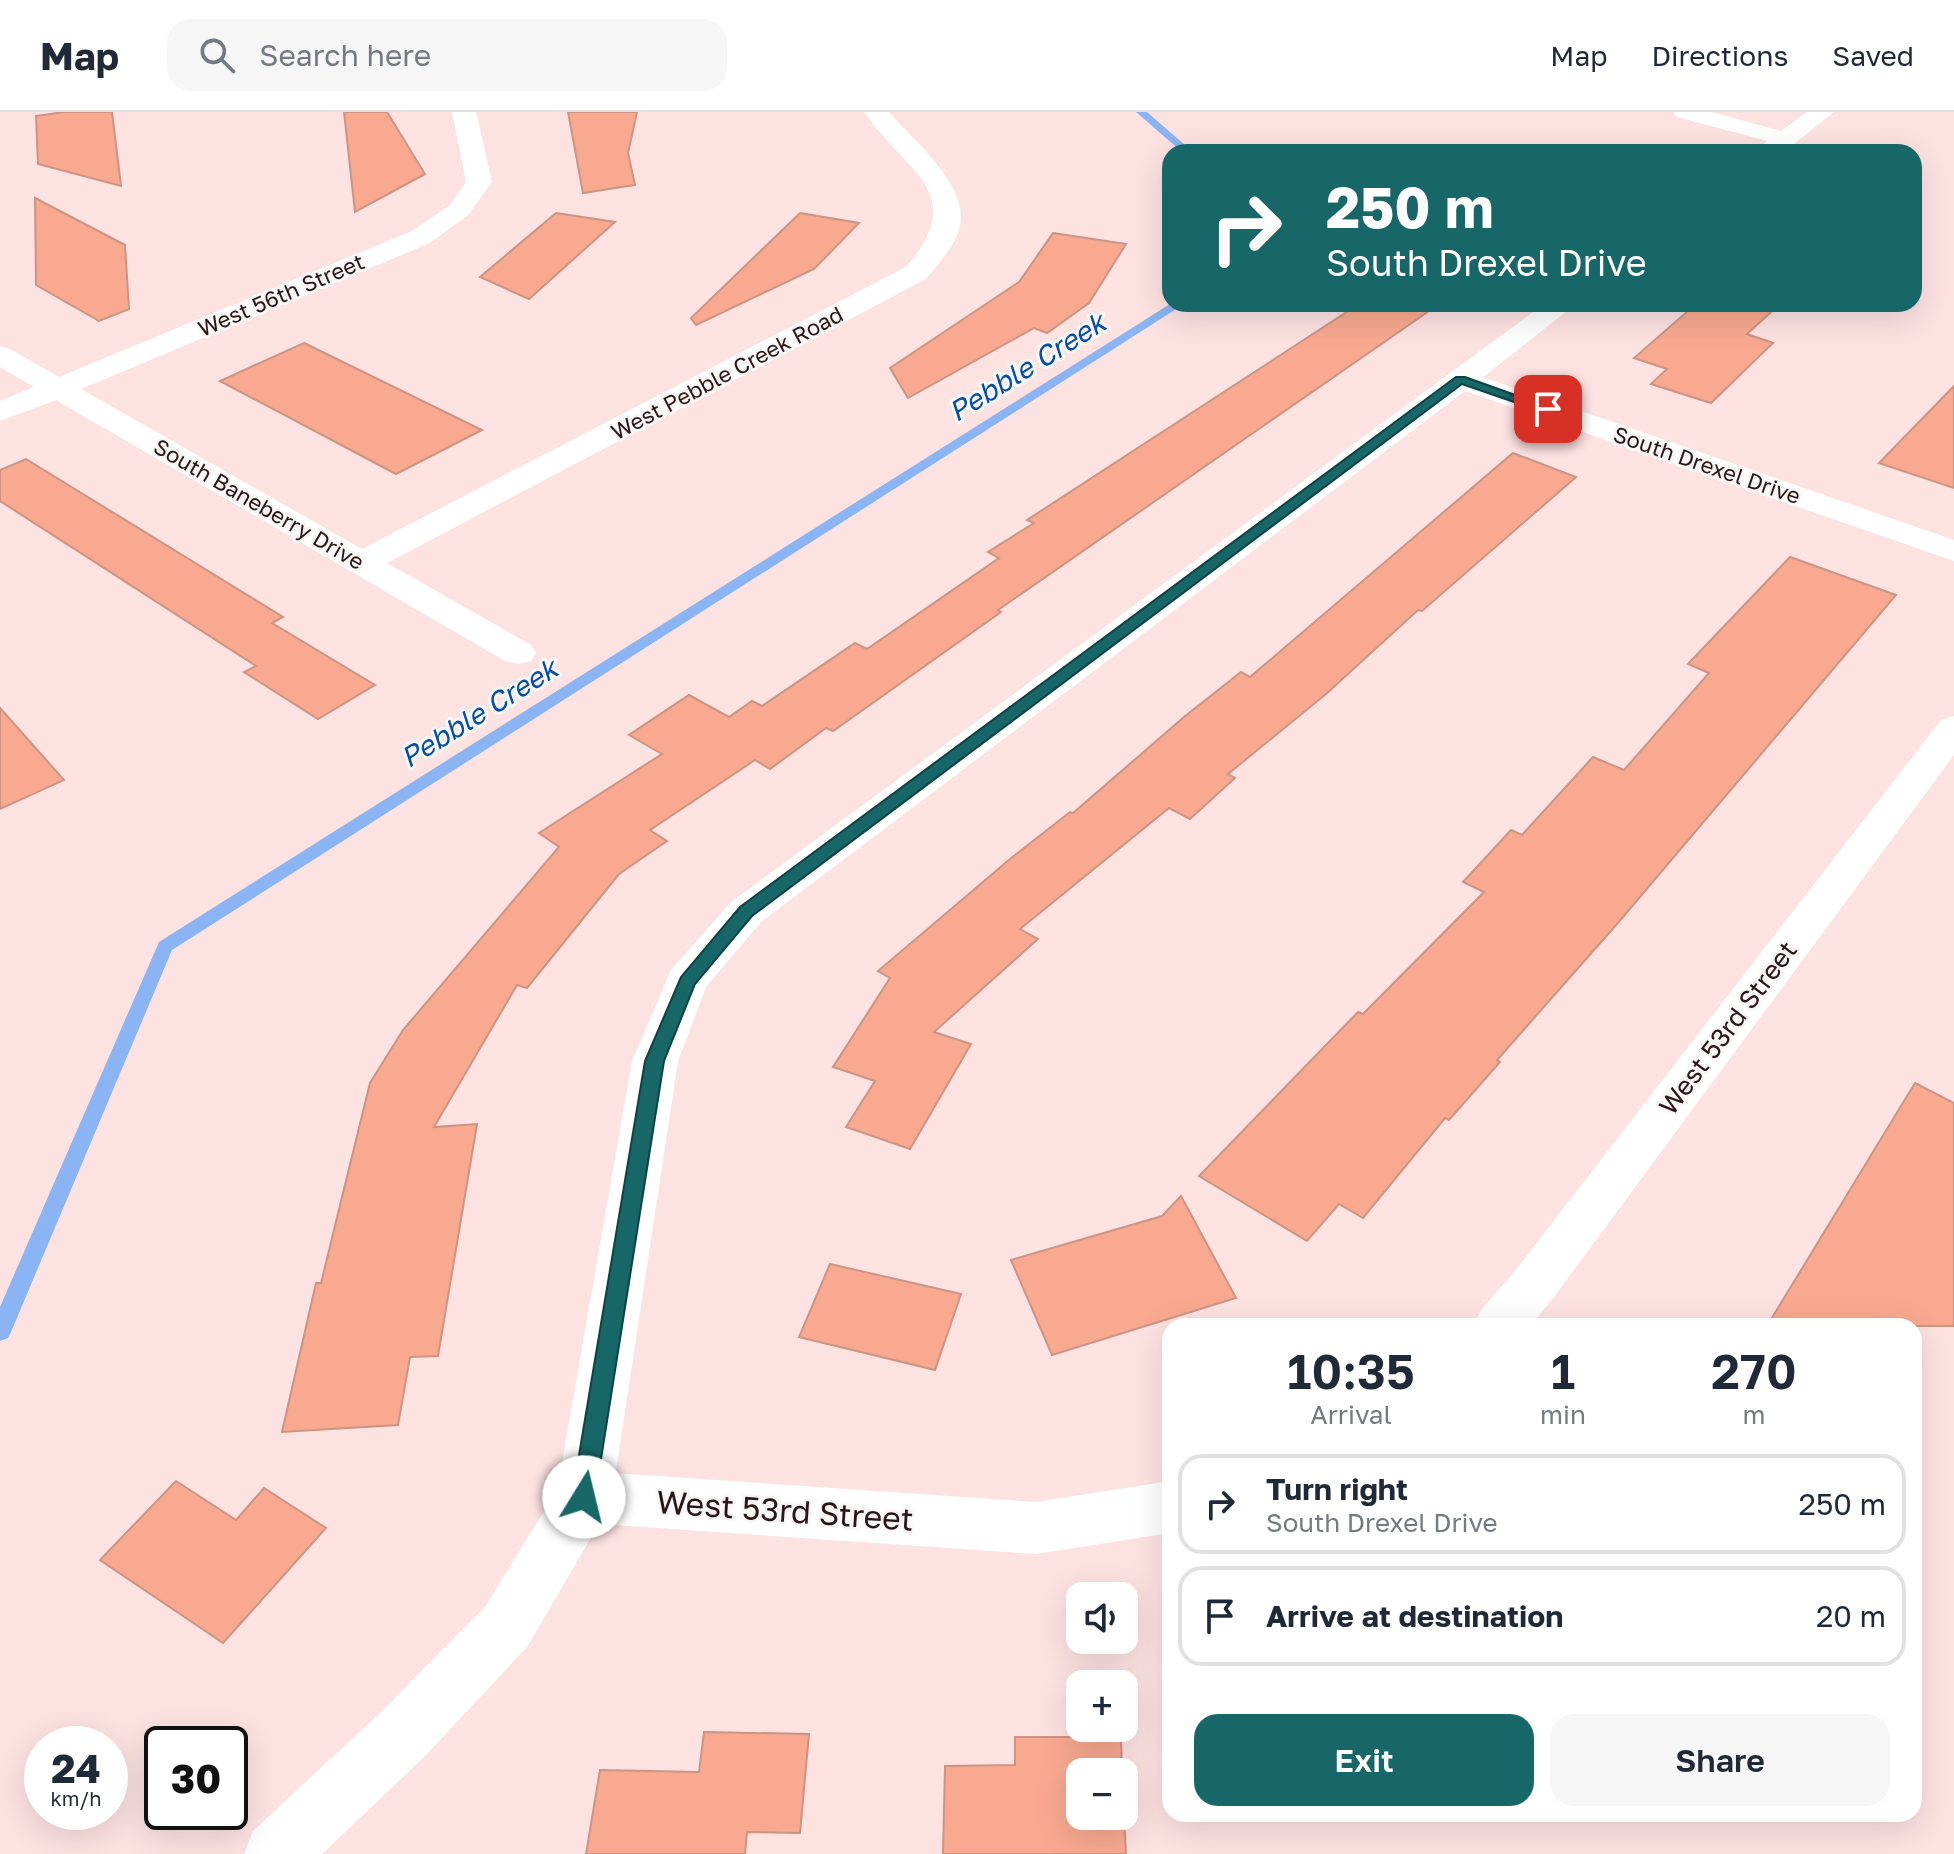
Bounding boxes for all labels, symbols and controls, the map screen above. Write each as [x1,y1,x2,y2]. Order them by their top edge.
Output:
search box [167,19,727,91]
text: Map [40,33,119,78]
icon: search [195,33,239,77]
text: Search here [259,37,431,73]
text: Map [1550,39,1607,72]
text: Directions [1651,39,1788,72]
text: Saved [1832,39,1914,72]
text: 250 m [1326,173,1494,240]
icon: right [1194,176,1298,280]
text: South Drexel Drive [1326,241,1647,284]
street label: West 56th Street [194,247,368,342]
street label: West Pebble Creek Road [606,300,847,445]
water label: Pebble Creek [942,304,1114,428]
pin [1514,375,1582,443]
icon: arrive [1526,387,1570,431]
street label: South Drexel Drive [1610,420,1804,509]
street label: South Baneberry Drive [149,432,369,575]
water label: Pebble Creek [394,650,566,774]
street label: West 53rd Street [1652,935,1803,1121]
text: 10:35 [1287,1342,1415,1400]
text: 1 [1551,1342,1575,1400]
text: 270 [1711,1342,1797,1400]
text: Arrival [1310,1399,1392,1430]
text: min [1540,1399,1586,1430]
text: m [1742,1399,1766,1430]
position arrow [542,1455,626,1539]
text: Turn right [1266,1471,1408,1507]
street label: West 53rd Street [655,1482,915,1538]
icon: right [1198,1482,1242,1526]
text: 250 m [1799,1486,1886,1522]
text: South Drexel Drive [1266,1507,1498,1538]
map controls [1066,1582,1138,1830]
button: sound [1066,1582,1138,1654]
icon: arrive [1198,1594,1242,1638]
text: Arrive at destination [1266,1598,1563,1634]
text: 20 m [1816,1598,1886,1634]
button: + [1066,1670,1138,1742]
button: Exit [1194,1714,1534,1806]
button: Share [1550,1714,1890,1806]
speed limit sign: 30 [144,1726,248,1830]
text: 24 [51,1744,101,1792]
button: − [1066,1758,1138,1830]
text: km/h [51,1786,101,1810]

